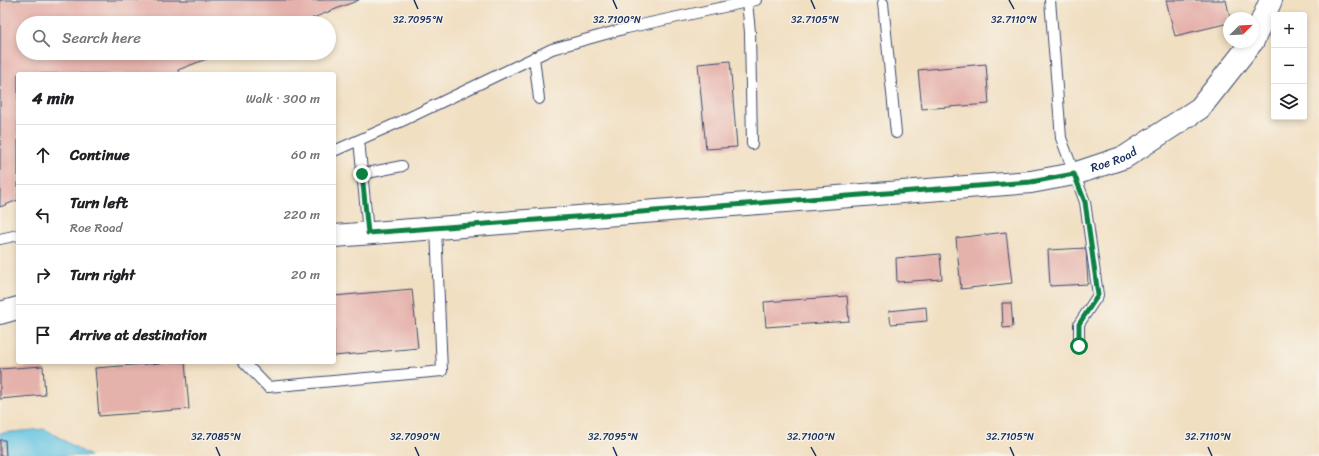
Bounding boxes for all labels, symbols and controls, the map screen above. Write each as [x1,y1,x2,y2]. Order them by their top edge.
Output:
text: 32.7095°N [393,11,443,29]
text: 32.7100°N [593,11,641,29]
text: 32.7105°N [791,11,839,29]
text: 32.7110°N [991,11,1037,29]
north arrow [1223,12,1259,48]
map controls [1271,12,1307,120]
button: + [1271,12,1307,48]
search box [16,16,336,60]
text: Search here [62,25,141,51]
icon: search [30,27,52,49]
button: − [1271,48,1307,84]
text: 4 min [32,83,74,113]
button: layers [1271,84,1307,120]
text: Walk · 300 m [246,87,320,110]
street label: Roe Road [1088,140,1143,179]
text: Continue [70,142,130,168]
text: 60 m [291,143,320,166]
icon: ahead [32,144,54,166]
route end [353,165,371,183]
text: Turn left [70,190,128,216]
text: 220 m [283,203,320,226]
icon: left [32,204,54,226]
text: Roe Road [70,216,122,239]
text: Turn right [70,262,135,288]
text: 20 m [291,263,320,286]
icon: right [32,264,54,286]
text: Arrive at destination [70,322,207,348]
icon: arrive [32,324,54,346]
route start [1070,337,1088,355]
text: 32.7085°N [191,428,241,446]
text: 32.7090°N [390,428,440,446]
text: 32.7095°N [588,428,638,446]
text: 32.7100°N [787,428,835,446]
text: 32.7105°N [986,428,1034,446]
text: 32.7110°N [1185,428,1231,446]

